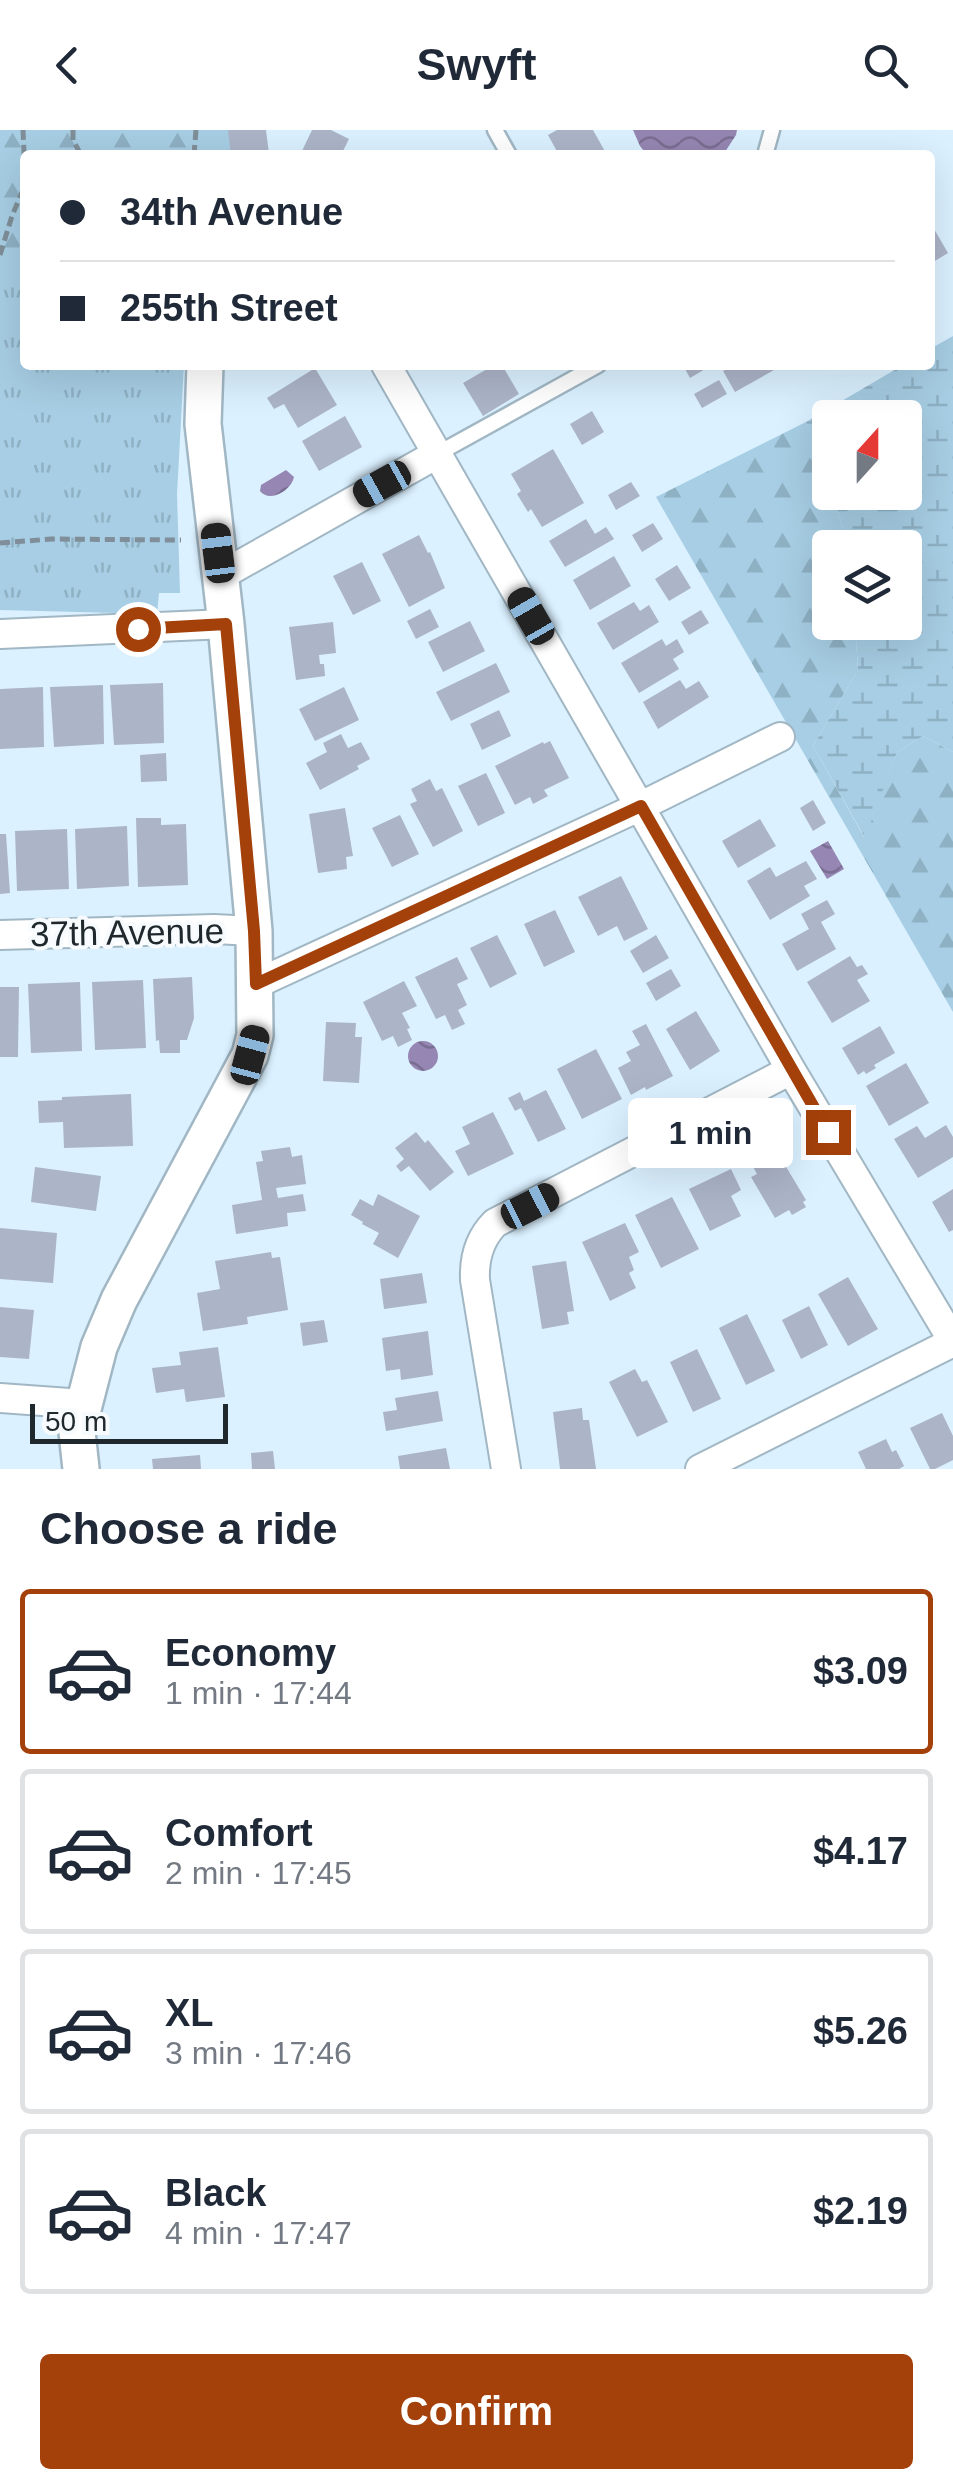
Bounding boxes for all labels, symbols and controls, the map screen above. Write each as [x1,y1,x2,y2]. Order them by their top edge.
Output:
icon: back [40,38,95,93]
icon: search [858,38,913,93]
text: Swyft [416,39,537,90]
text: 34th Avenue [120,191,343,233]
text: 255th Street [120,287,338,329]
north arrow [812,400,922,510]
map controls [812,400,922,640]
car [348,456,416,512]
car [199,521,237,585]
button: layers [812,530,922,640]
car [503,583,559,649]
route start [116,607,161,652]
street label: 37th Avenue [30,911,224,953]
car [228,1022,272,1088]
callout: 1 min [628,1097,793,1167]
route end [806,1110,851,1155]
text: 1 min [669,1115,752,1151]
car [496,1179,564,1233]
scale bar [30,1399,228,1444]
text: 50 m [45,1406,107,1437]
text: Choose a ride [40,1503,338,1554]
icon: car [45,1627,135,1717]
text: Economy [165,1632,336,1674]
text: $3.09 [813,1650,908,1692]
text: 1 min · 17:44 [165,1675,352,1711]
icon: car [45,1807,135,1897]
text: Comfort [165,1812,313,1854]
text: $4.17 [813,1830,908,1872]
text: 2 min · 17:45 [165,1855,352,1891]
icon: car [45,1987,135,2077]
text: XL [165,1992,214,2034]
text: $5.26 [813,2010,908,2052]
text: 3 min · 17:46 [165,2035,352,2071]
icon: car [45,2167,135,2257]
text: Black [165,2172,266,2214]
text: $2.19 [813,2190,908,2232]
text: 4 min · 17:47 [165,2215,352,2251]
button: Confirm [40,2354,913,2469]

